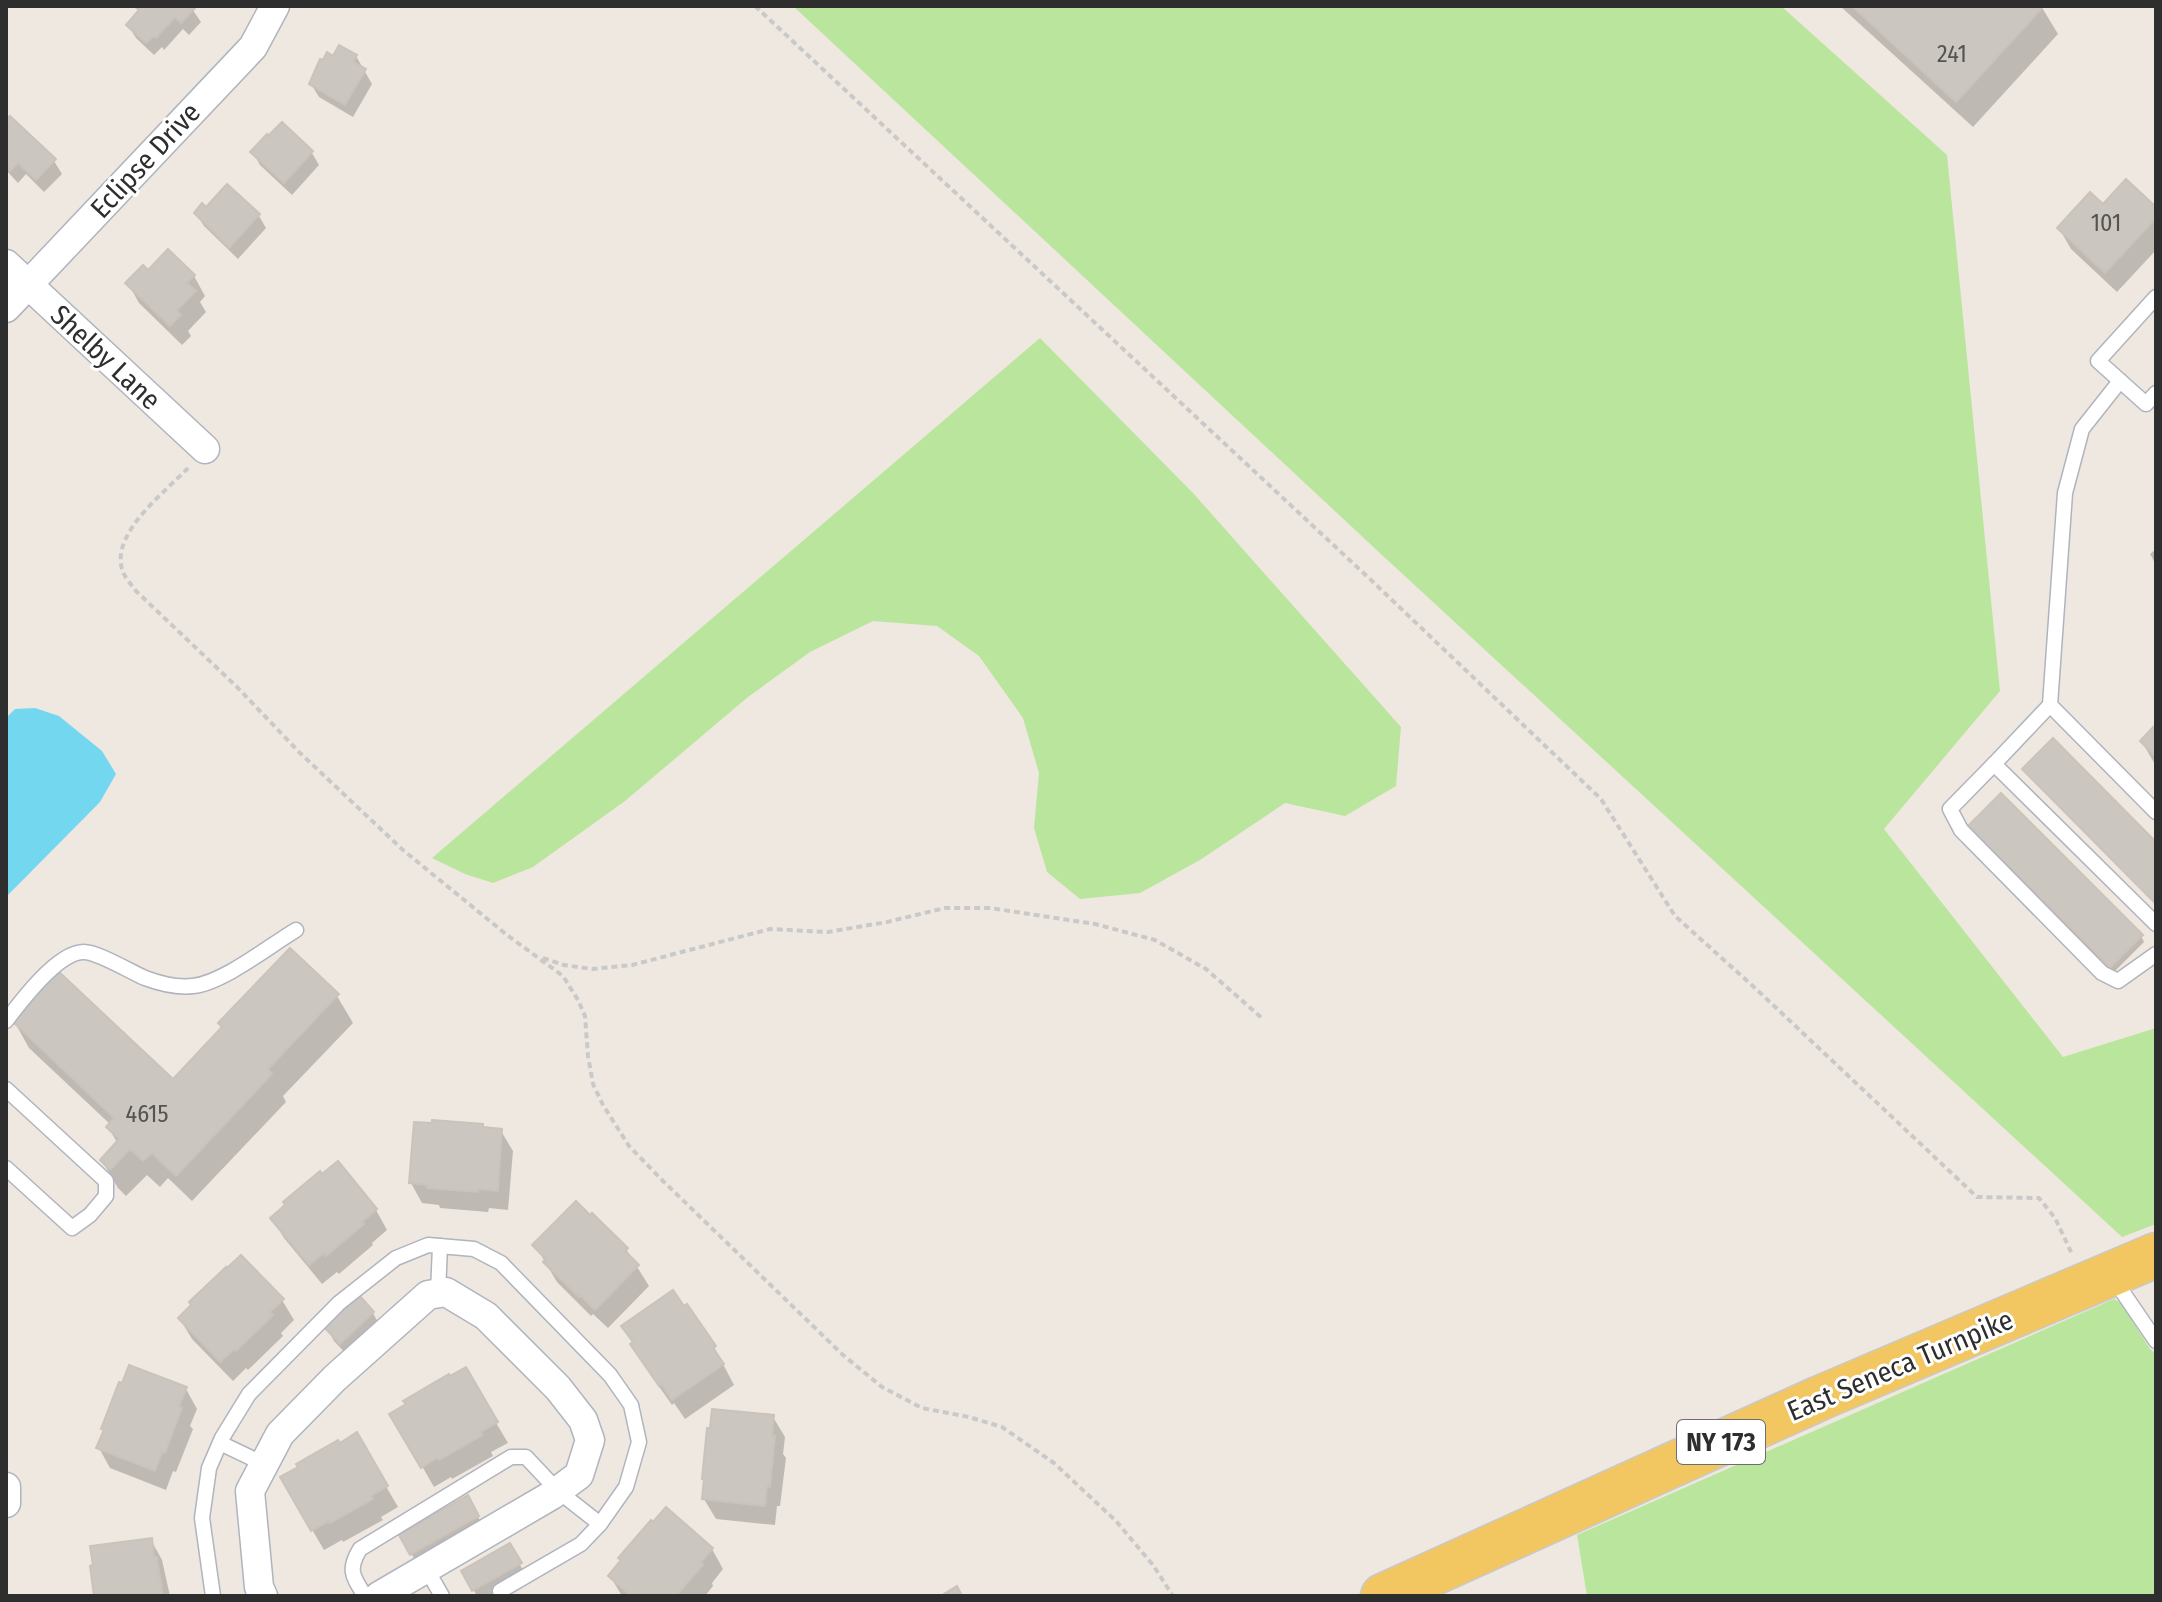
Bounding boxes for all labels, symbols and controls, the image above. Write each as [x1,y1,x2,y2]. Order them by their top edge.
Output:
house number: 241 [1937,40,1967,68]
street label: Eclipse Drive [84,96,207,225]
house number: 101 [2091,209,2121,237]
street label: Shelby Lane [44,298,167,417]
house number: 4615 [126,1100,168,1128]
street label: East Seneca Turnpike [1782,1303,2018,1428]
road number: NY 173 [1677,1420,1765,1464]

